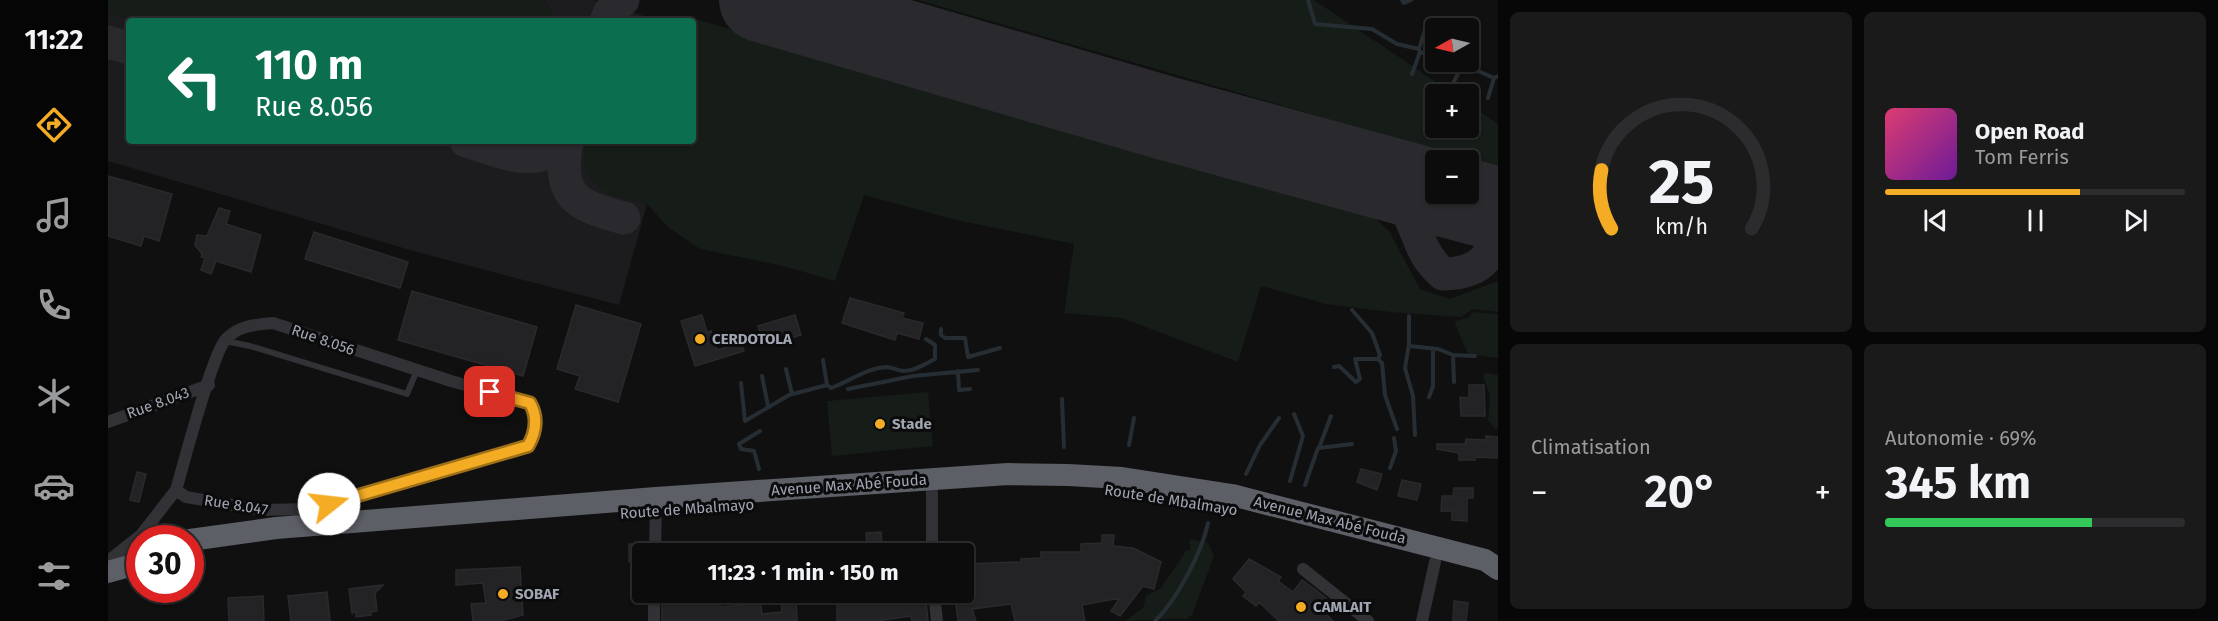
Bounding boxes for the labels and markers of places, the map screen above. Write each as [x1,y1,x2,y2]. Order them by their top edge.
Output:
place label: CERDOTOLA [712,330,793,348]
marker: CERDOTOLA [693,332,707,346]
pin [464,366,515,417]
place label: Stade [892,415,932,433]
marker: Stade [873,417,887,431]
place label: SOBAF [515,585,560,603]
marker: SOBAF [496,587,510,601]
place label: CAMLAIT [1313,598,1372,616]
marker: CAMLAIT [1294,600,1308,614]

